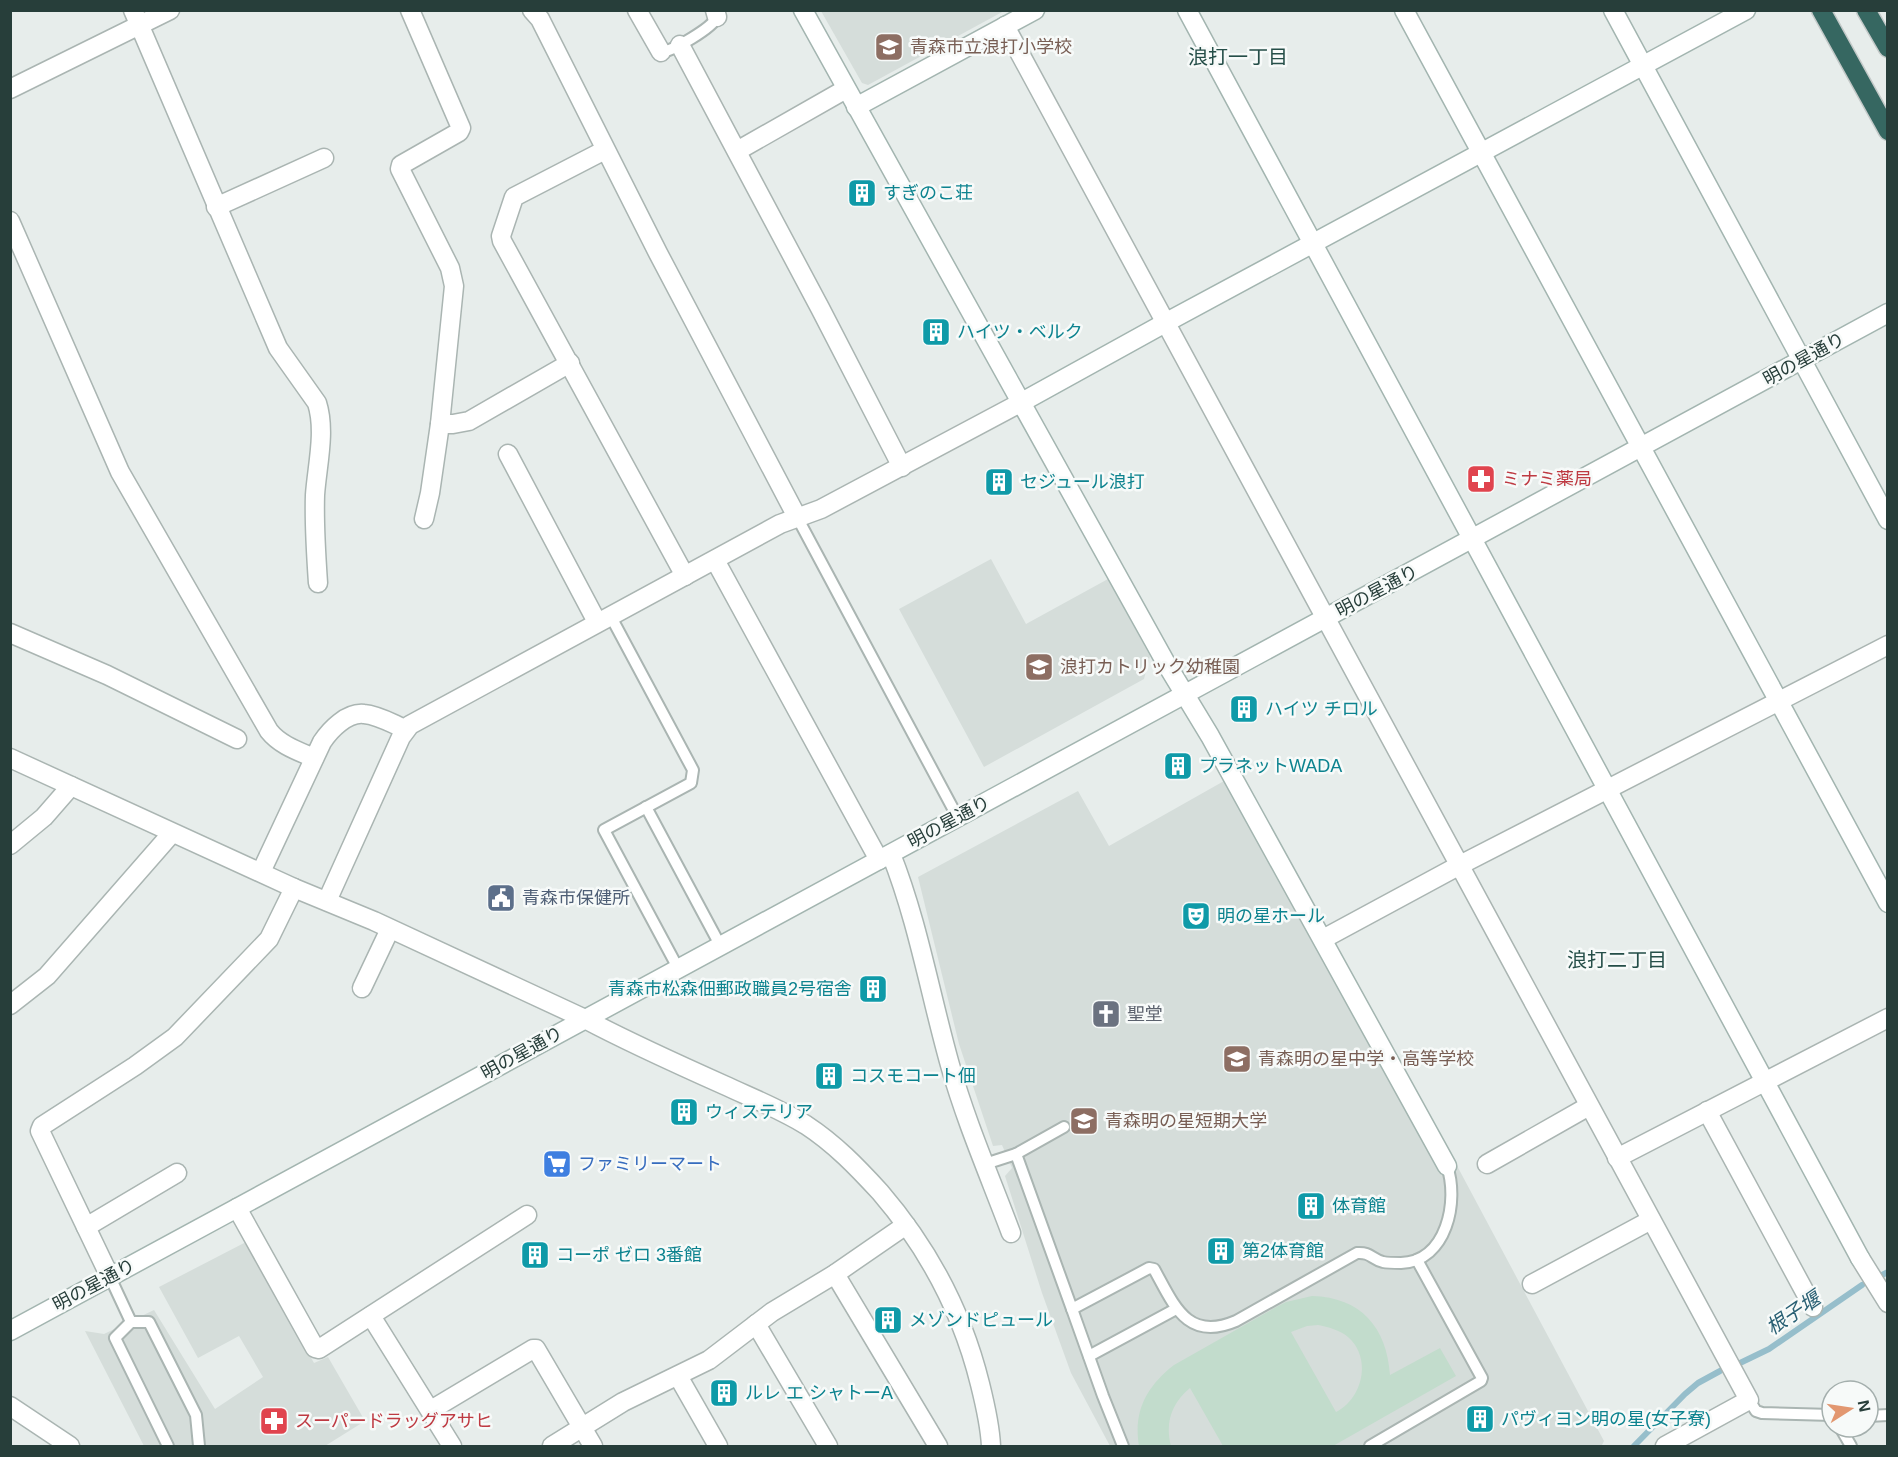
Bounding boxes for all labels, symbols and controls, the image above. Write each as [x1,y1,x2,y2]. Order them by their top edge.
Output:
school or university icon: 青森市立浪打小学校 [873,31,905,63]
place label: 青森市立浪打小学校 [910,37,1072,57]
district label: 浪打一丁目 [1188,46,1288,68]
building icon: すぎのこ荘 [846,177,878,209]
place label: すぎのこ荘 [883,183,973,203]
building icon: ハイツ・ベルク [920,316,952,348]
place label: ハイツ・ベルク [957,322,1083,342]
street label: 明の星通り [1760,328,1848,390]
pharmacy icon: ミナミ薬局 [1465,463,1497,495]
building icon: セジュール浪打 [983,466,1015,498]
place label: ミナミ薬局 [1502,469,1592,489]
place label: セジュール浪打 [1020,472,1145,492]
street label: 明の星通り [1333,561,1421,621]
school or university icon: 浪打カトリック幼稚園 [1023,651,1055,683]
place label: 浪打カトリック幼稚園 [1060,657,1240,677]
building icon: ハイツ チロル [1228,693,1260,725]
place label: ハイツ チロル [1265,699,1378,719]
building icon: プラネットWADA [1162,750,1194,782]
place label: プラネットWADA [1199,756,1342,776]
street label: 明の星通り [905,792,993,852]
public building icon: 青森市保健所 [485,882,517,914]
place label: 青森市保健所 [522,888,630,908]
theatre icon: 明の星ホール [1180,900,1212,932]
place label: 明の星ホール [1217,906,1325,926]
district label: 浪打二丁目 [1567,949,1667,971]
building icon: 青森市松森佃郵政職員2号宿舎 [857,973,889,1005]
place label: 青森市松森佃郵政職員2号宿舎 [608,979,852,999]
church icon: 聖堂 [1090,998,1122,1030]
place label: 聖堂 [1127,1004,1163,1024]
street label: 明の星通り [478,1022,566,1084]
school or university icon: 青森明の星中学・高等学校 [1221,1043,1253,1075]
place label: 青森明の星中学・高等学校 [1258,1049,1474,1069]
building icon: コスモコート佃 [813,1060,845,1092]
place label: コスモコート佃 [850,1066,976,1086]
building icon: ウィステリア [668,1096,700,1128]
place label: ウィステリア [705,1102,813,1122]
school or university icon: 青森明の星短期大学 [1068,1105,1100,1137]
place label: 青森明の星短期大学 [1105,1111,1267,1131]
supermarket icon: ファミリーマート [541,1148,573,1180]
place label: ファミリーマート [578,1154,722,1174]
building icon: 体育館 [1295,1190,1327,1222]
place label: 体育館 [1332,1196,1386,1216]
building icon: 第2体育館 [1205,1235,1237,1267]
building icon: コーポ ゼロ 3番館 [519,1239,551,1271]
place label: 第2体育館 [1242,1241,1324,1261]
place label: コーポ ゼロ 3番館 [556,1245,702,1265]
street label: 明の星通り [50,1255,138,1315]
water label: 根子堰 [1762,1285,1827,1339]
building icon: メゾンドピュール [872,1304,904,1336]
place label: メゾンドピュール [909,1310,1053,1330]
building icon: ルレ エ シャトーA [708,1377,740,1409]
north arrow [1820,1379,1880,1439]
place label: ルレ エ シャトーA [745,1383,893,1403]
text: N [1855,1399,1874,1413]
building icon: パヴィヨン明の星(女子寮) [1464,1403,1496,1435]
pharmacy icon: スーパードラッグアサヒ [258,1405,290,1437]
place label: パヴィヨン明の星(女子寮) [1501,1409,1711,1429]
place label: スーパードラッグアサヒ [295,1411,493,1431]

